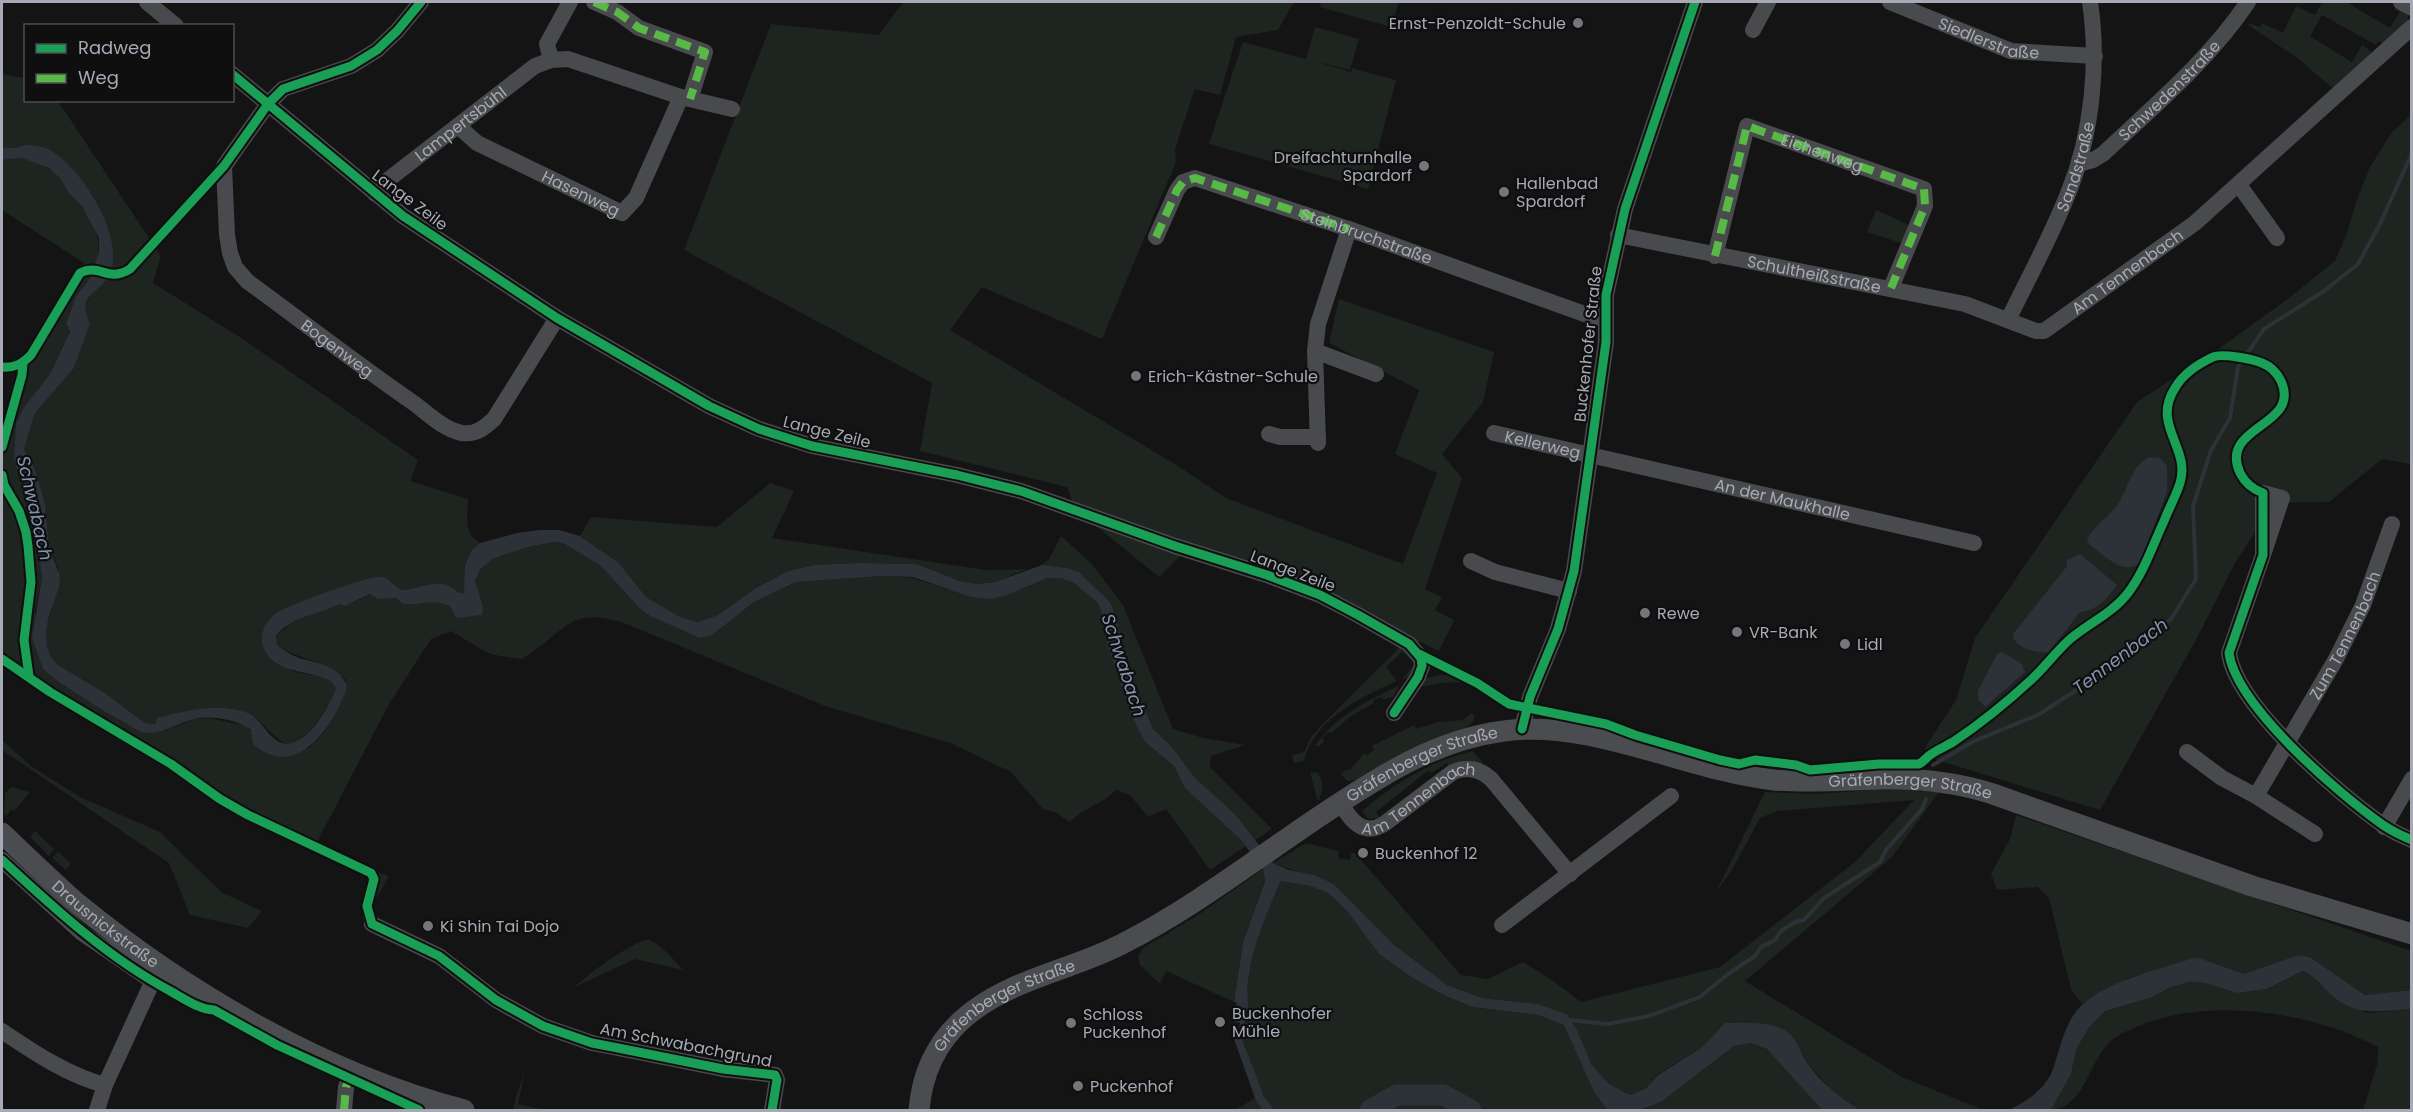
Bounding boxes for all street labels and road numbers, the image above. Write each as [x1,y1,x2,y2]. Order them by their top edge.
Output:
street label: Siedlerstraße [1935,11,2040,64]
street label: Schwedenstraße [2113,35,2226,146]
street label: Lampertsbühl [410,81,511,167]
street label: Sandstraße [2050,120,2099,215]
street label: Eichenweg [1778,128,1867,178]
street label: Lange Zeile [367,164,453,236]
street label: Hasenweg [538,165,624,222]
street label: Steinbruchstraße [1298,202,1435,270]
street label: Am Tennenbach [2067,224,2188,319]
street label: Schultheißstraße [1745,249,1883,299]
street label: Buckenhofer Straße [1568,265,1608,423]
street label: Bogenweg [296,314,378,383]
street label: Lange Zeile [781,410,873,454]
street label: Kellerweg [1503,424,1583,464]
street label: An der Maukhalle [1713,472,1853,526]
street label: Lange Zeile [1247,544,1339,598]
street label: Zum Tennenbach [2303,568,2386,704]
street label: Gräfenberger Straße [1341,721,1500,807]
street label: Am Tennenbach [1360,757,1477,841]
street label: Gräfenberger Straße [1828,767,1995,805]
street label: Drausnickstraße [47,874,164,973]
street label: Gräfenberger Straße [928,953,1078,1056]
street label: Am Schwabachgrund [598,1017,774,1073]

